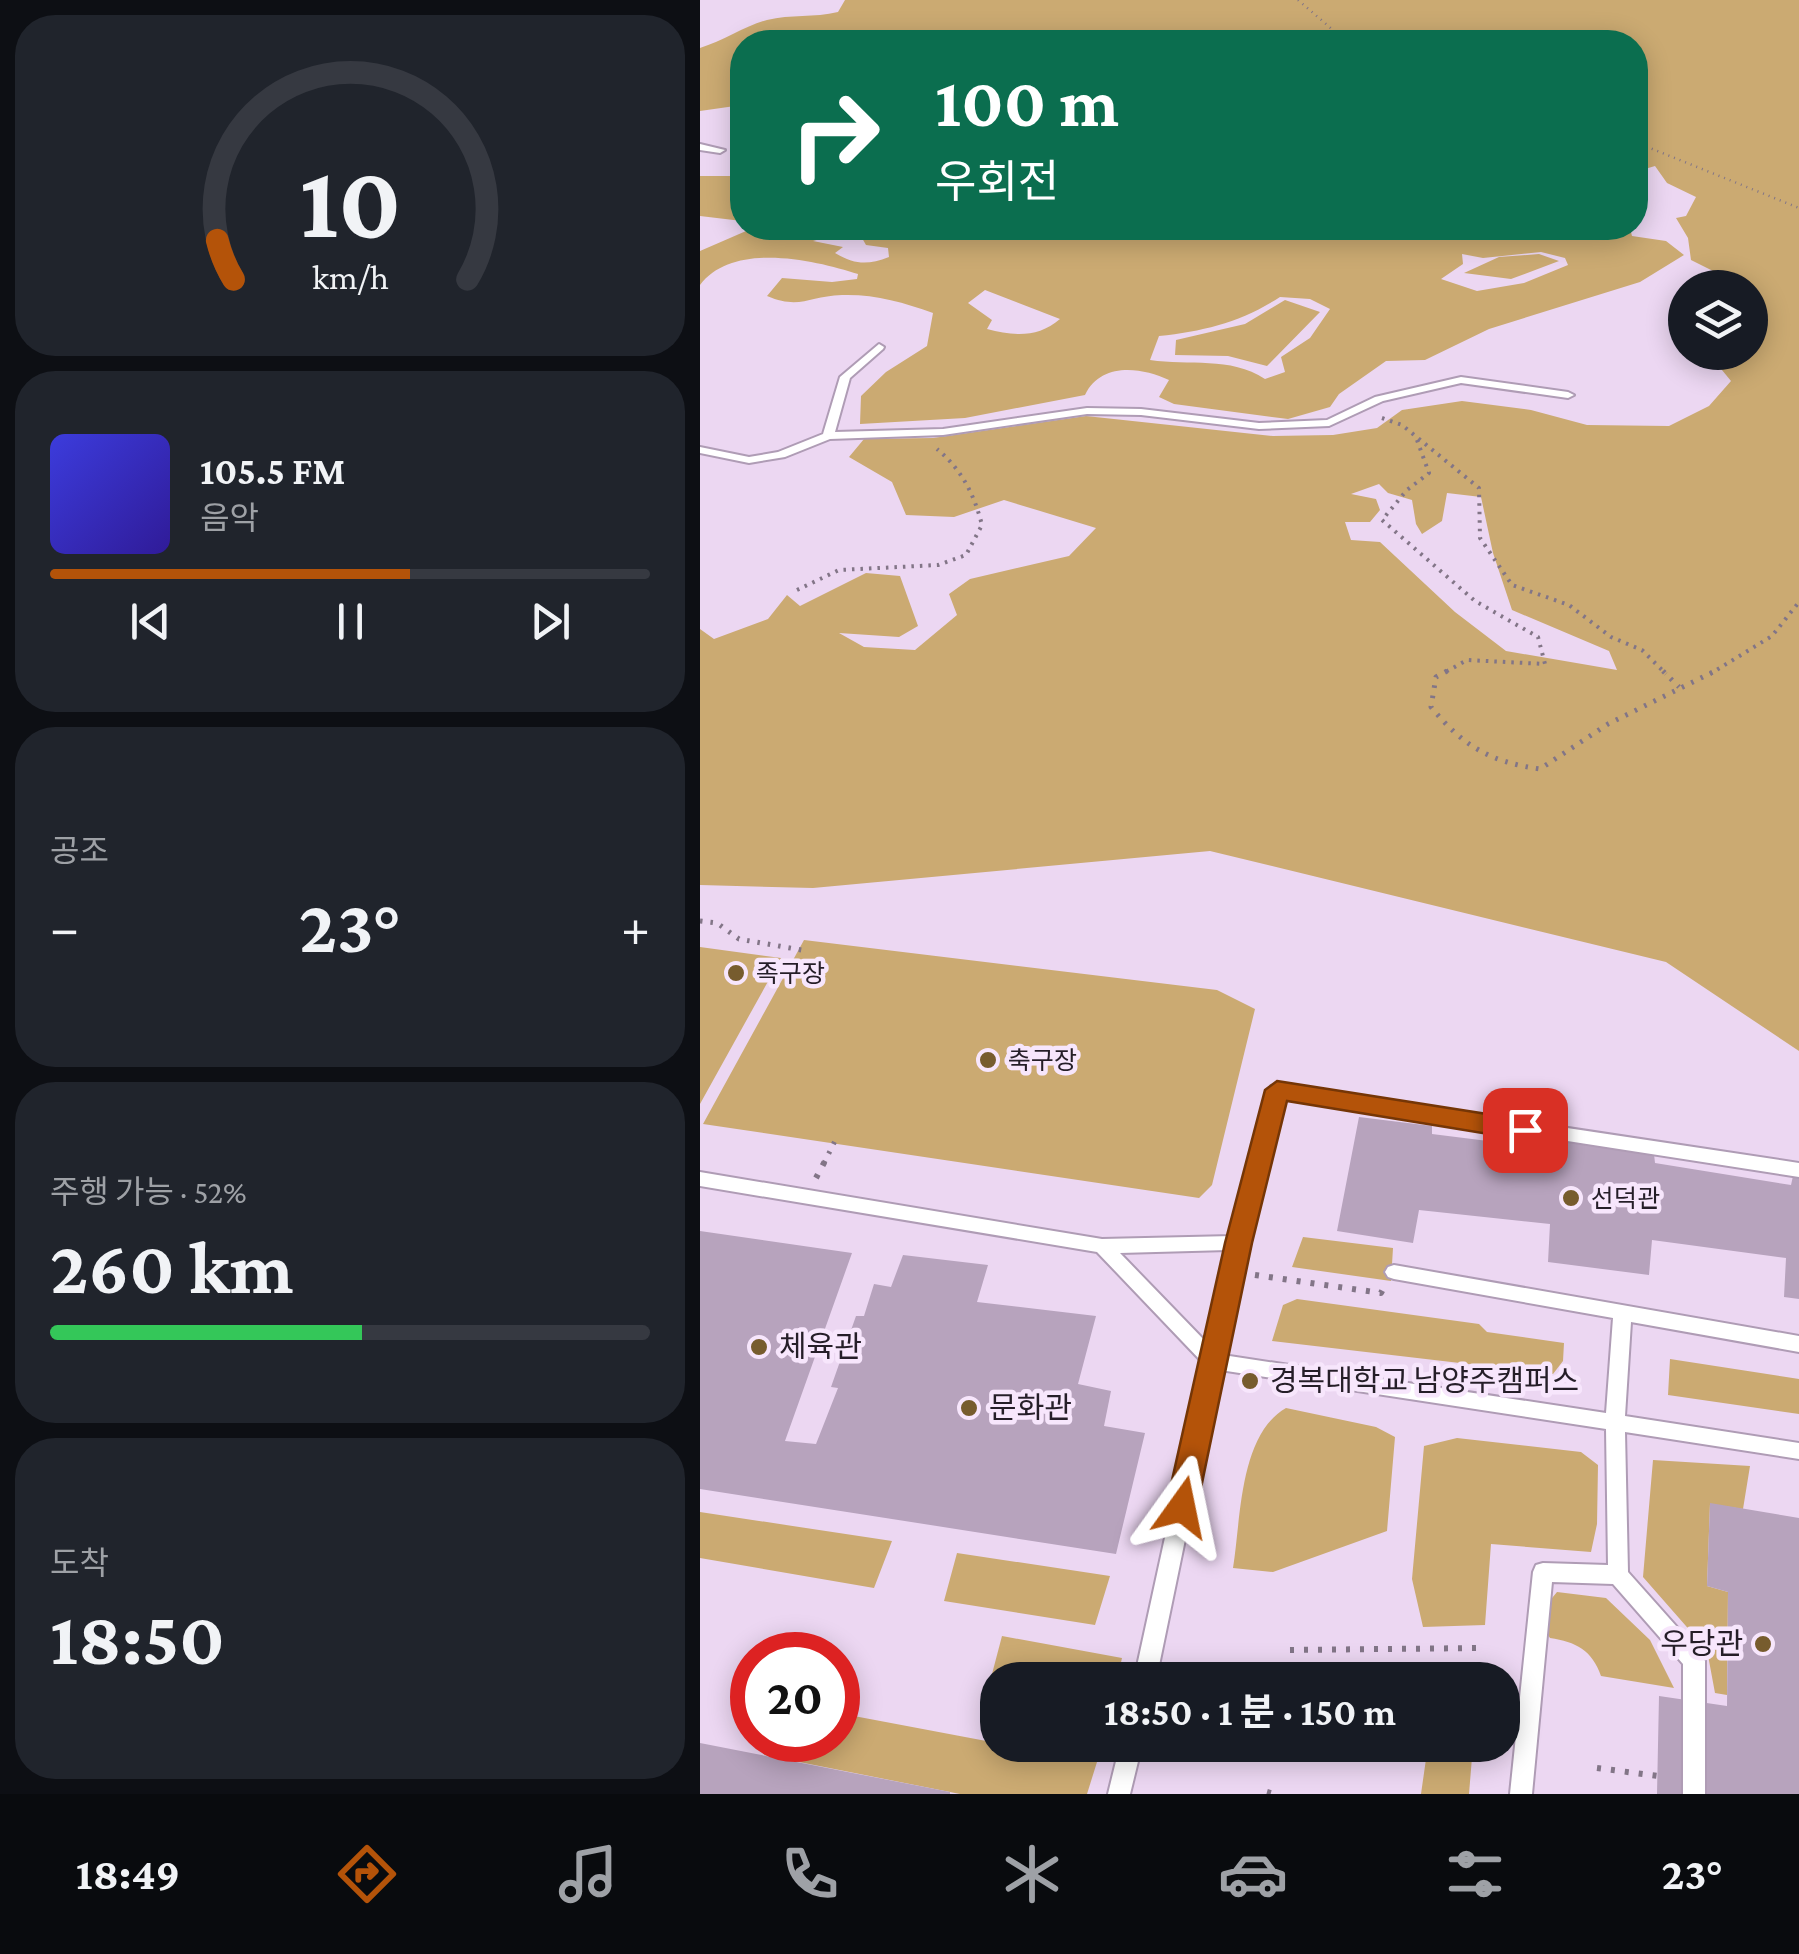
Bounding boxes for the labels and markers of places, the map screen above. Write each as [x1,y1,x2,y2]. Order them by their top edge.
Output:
place label: 족구장 [756,960,825,987]
marker: 족구장 [725,962,747,984]
place label: 축구장 [1008,1047,1077,1074]
marker: 축구장 [977,1049,999,1071]
pin [1483,1088,1568,1173]
place label: 선덕관 [1591,1185,1660,1212]
marker: 선덕관 [1560,1187,1582,1209]
place label: 체육관 [779,1330,862,1363]
marker: 체육관 [748,1336,770,1358]
place label: 경복대학교 남양주캠퍼스 [1270,1364,1579,1397]
marker: 경복대학교 남양주캠퍼스 [1239,1370,1261,1392]
place label: 문화관 [989,1391,1072,1424]
marker: 문화관 [958,1397,980,1419]
place label: 우당관 [1660,1627,1743,1660]
marker: 우당관 [1752,1633,1774,1655]

